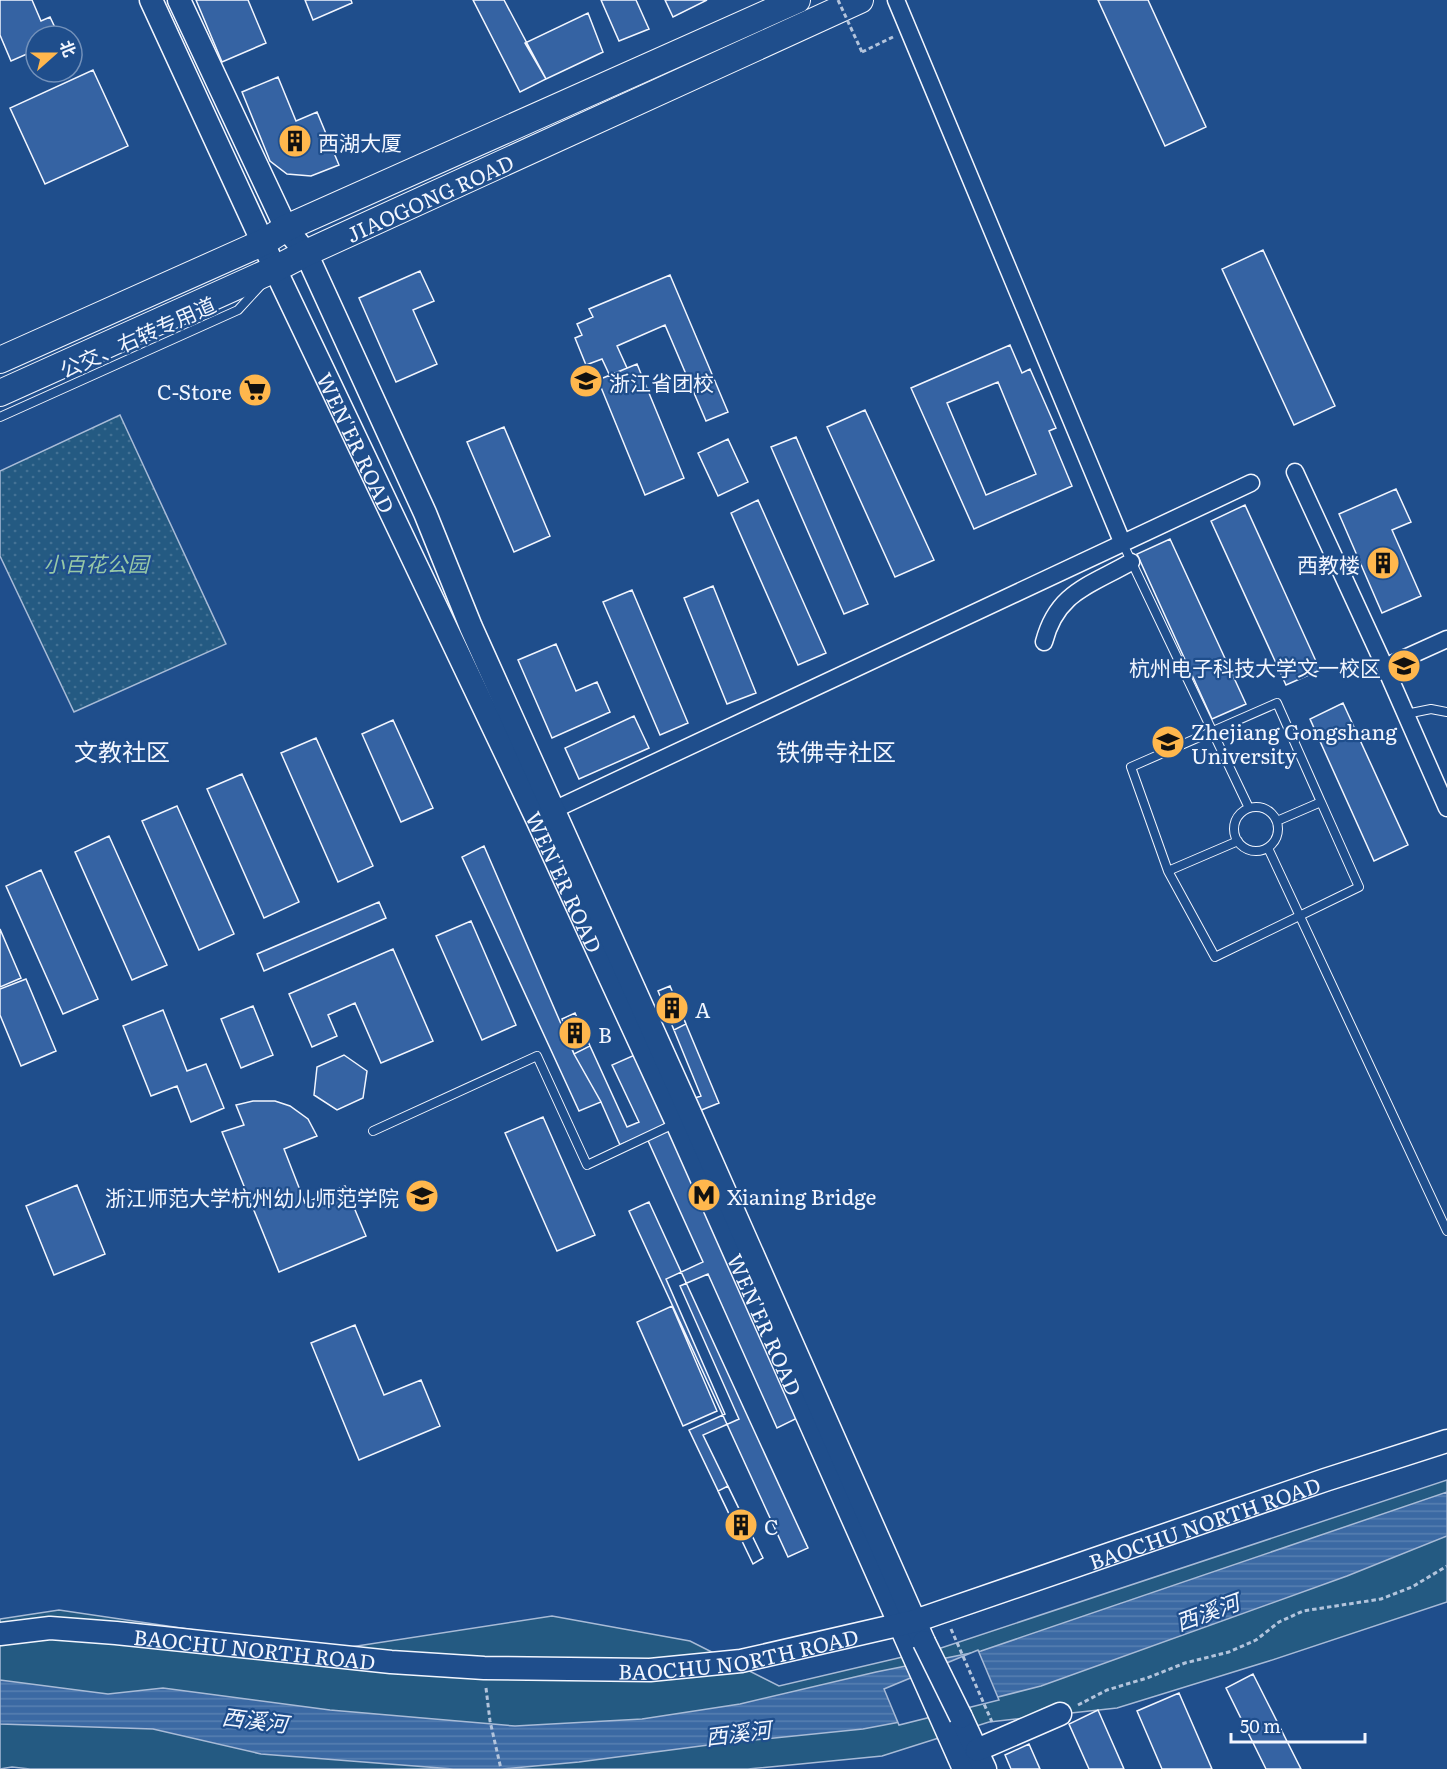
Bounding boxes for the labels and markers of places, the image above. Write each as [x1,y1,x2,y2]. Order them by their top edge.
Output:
building icon: 西湖大厦 [277,123,313,159]
place label: 西湖大厦 [318,126,402,157]
school or university icon: 浙江省团校 [568,363,604,399]
place label: 浙江省团校 [609,366,714,397]
supermarket icon: C-Store [237,372,273,408]
place label: C-Store [157,375,232,406]
building icon: 西教楼 [1365,545,1401,581]
place label: 西教楼 [1297,548,1360,579]
school or university icon: 杭州电子科技大学文一校区 [1386,648,1422,684]
place label: 杭州电子科技大学文一校区 [1129,651,1381,682]
place label: Zhejiang Gongshang University [1191,715,1397,770]
school or university icon: Zhejiang Gongshang University [1150,724,1186,760]
building icon: A [654,990,690,1026]
place label: A [695,993,711,1024]
building icon: B [557,1015,593,1051]
place label: B [598,1018,612,1049]
metro station icon: Xianing Bridge [686,1177,722,1213]
school or university icon: 浙江师范大学杭州幼儿师范学院 [404,1178,440,1214]
place label: Xianing Bridge [727,1180,877,1211]
place label: 浙江师范大学杭州幼儿师范学院 [105,1181,399,1212]
building icon: C [723,1507,759,1543]
place label: C [764,1510,779,1541]

